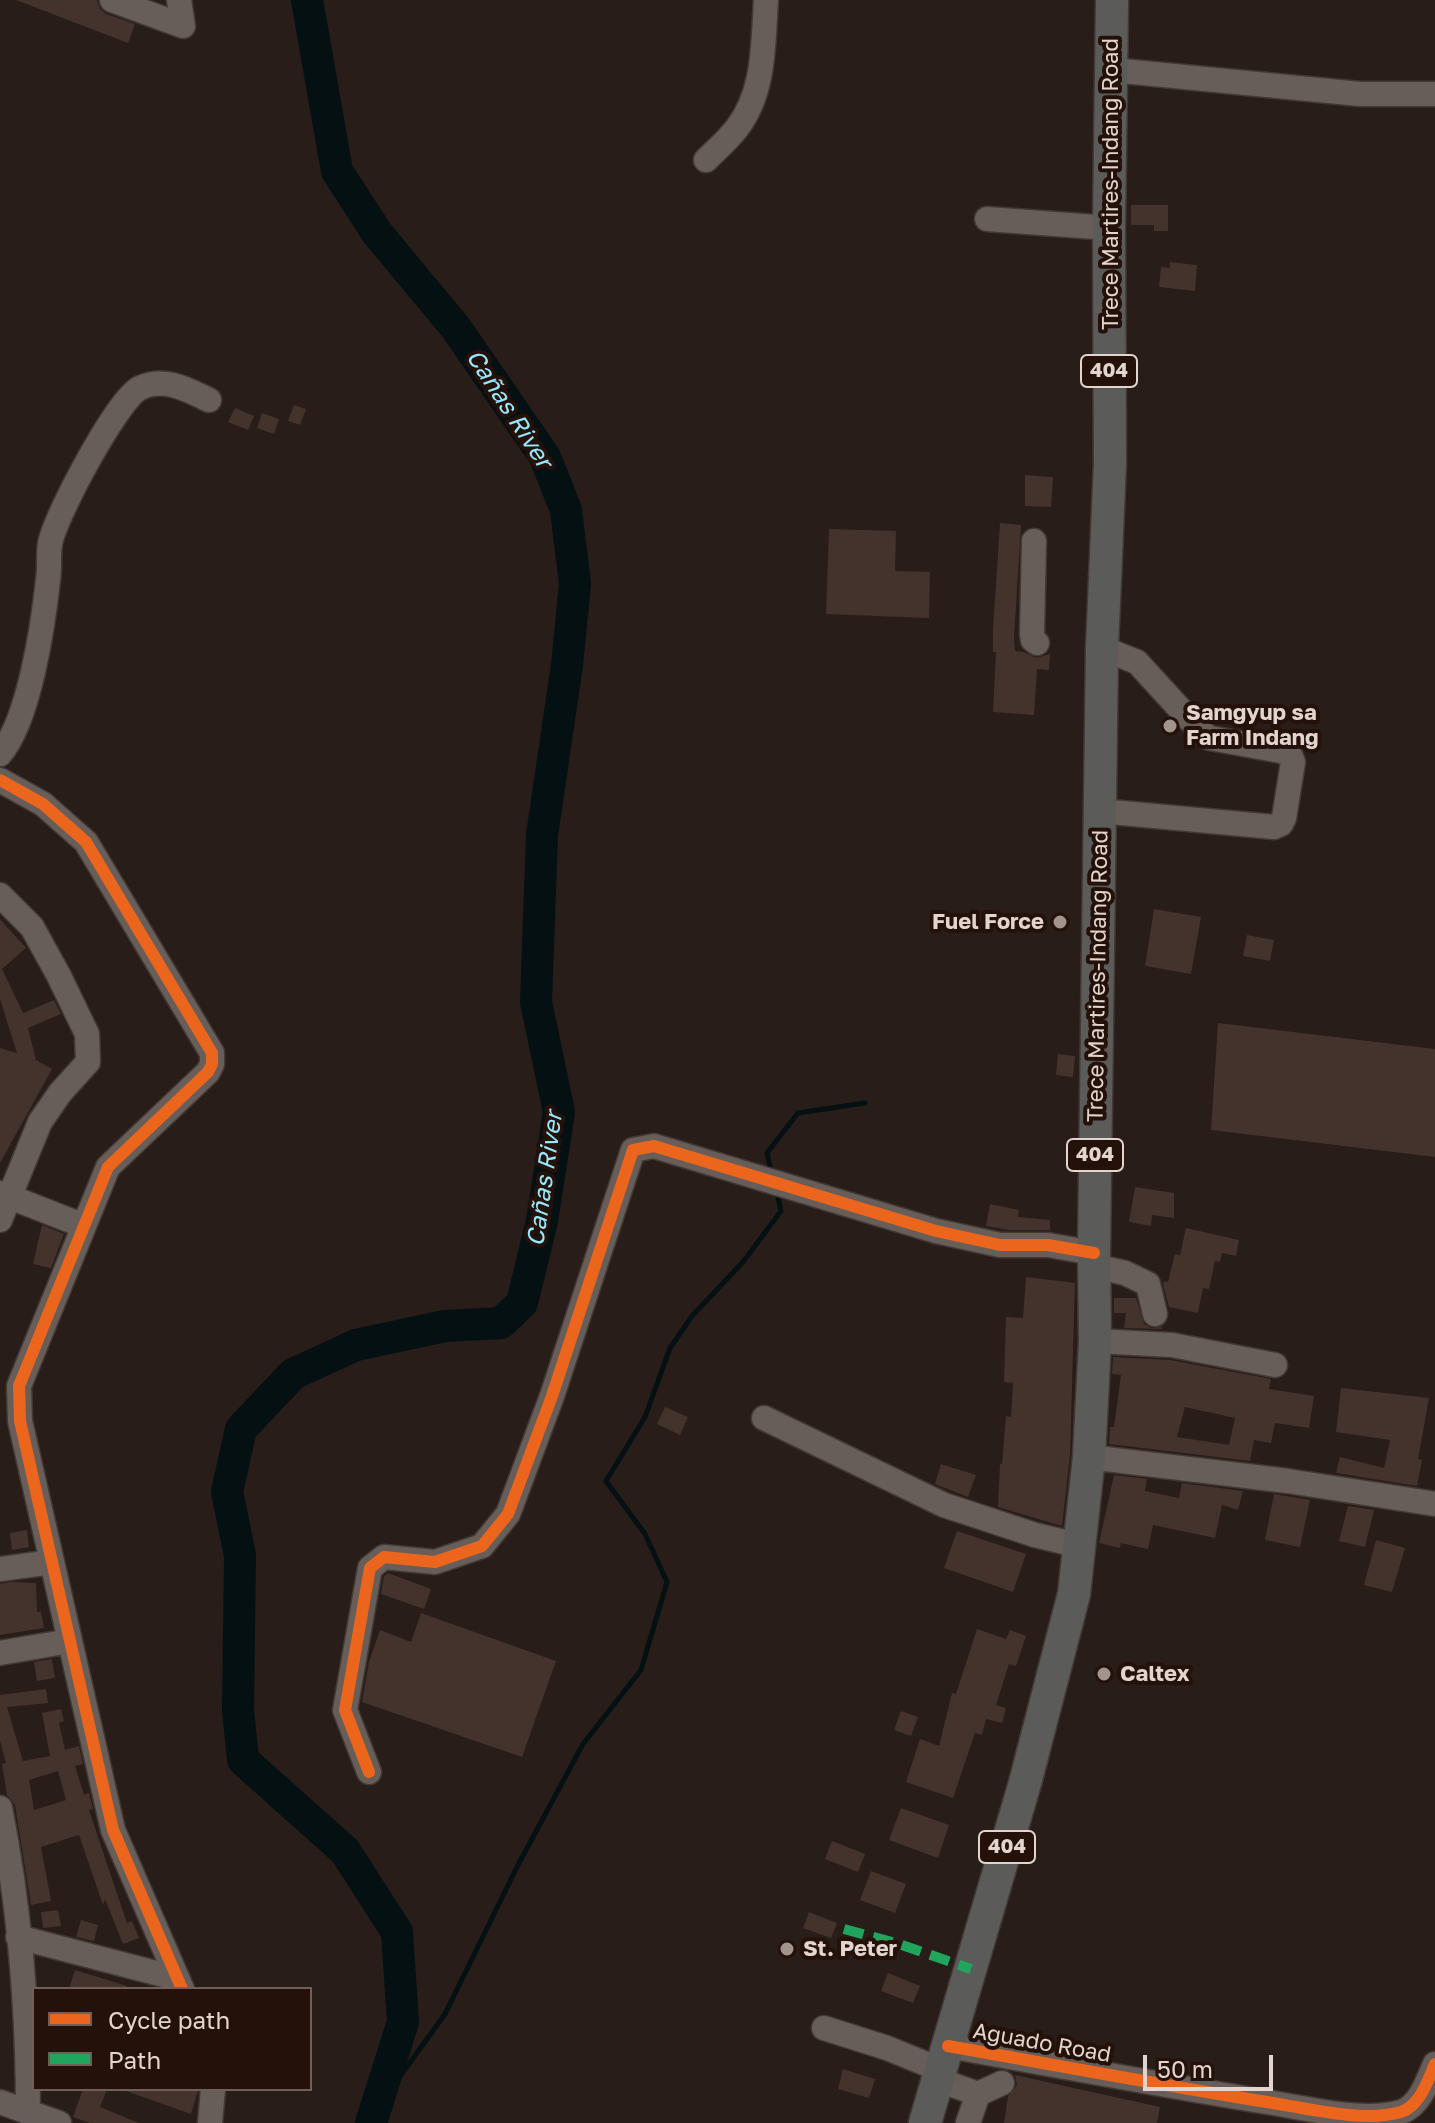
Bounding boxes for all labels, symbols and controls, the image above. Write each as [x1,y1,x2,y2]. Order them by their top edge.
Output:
street label: Trece Martires-Indang Road [1098,38,1124,330]
water label: Cañas River [460,344,558,474]
road number: 404 [1081,355,1137,387]
place label: Samgyup sa Farm Indang [1186,700,1319,752]
marker: Samgyup sa Farm Indang [1161,717,1179,735]
street label: Trece Martires-Indang Road [1082,830,1114,1122]
place label: Fuel Force [932,909,1044,935]
marker: Fuel Force [1051,913,1069,931]
water label: Cañas River [521,1110,569,1248]
road number: 404 [1067,1139,1123,1171]
place label: Caltex [1120,1661,1189,1687]
marker: Caltex [1095,1665,1113,1683]
road number: 404 [979,1831,1035,1863]
place label: St. Peter [803,1936,897,1962]
marker: St. Peter [778,1940,796,1958]
legend [32,1987,312,2091]
text: Cycle path [108,2005,230,2034]
street label: Aguado Road [971,2018,1113,2068]
scale bar [1147,2039,1277,2089]
text: Path [108,2045,161,2074]
text: 50 m [1157,2054,1213,2083]

